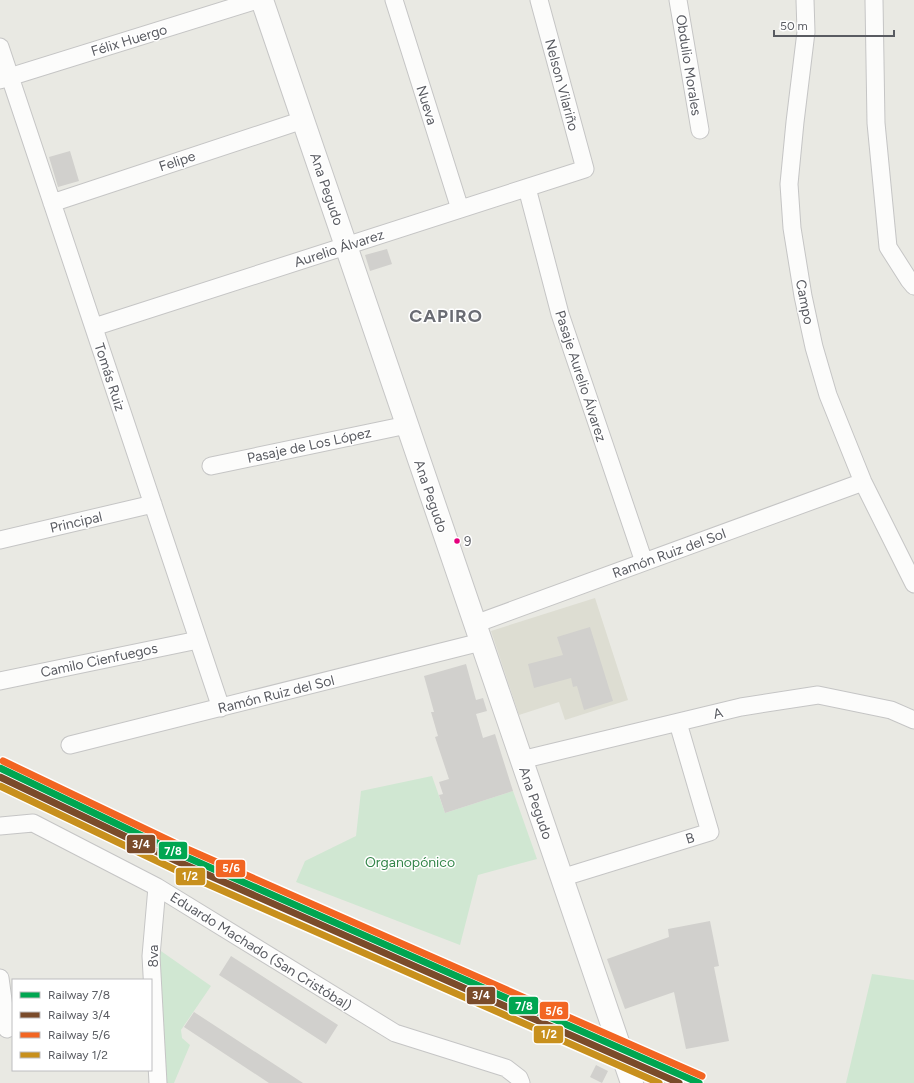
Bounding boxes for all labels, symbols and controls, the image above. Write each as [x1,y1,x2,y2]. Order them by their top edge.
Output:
scale bar [774,12,894,38]
street label: Obdulio Morales [672,13,705,117]
text: 50 m [780,19,808,33]
street label: Félix Huergo [89,21,169,60]
street label: Nelson Vilariño [541,37,582,133]
street label: Nueva [412,83,441,127]
street label: Felipe [157,148,198,175]
street label: Ana Pegudo [306,151,347,228]
street label: Aurelio Álvarez [292,226,386,271]
street label: Campo [792,278,817,326]
district label: CAPIRO [409,305,483,327]
street label: Pasaje Aurelio Álvarez [551,308,610,444]
street label: Tomás Ruiz [91,341,129,414]
street label: Pasaje de Los López [245,424,373,467]
street label: Ana Pegudo [410,458,451,535]
street label: Principal [48,508,104,537]
street label: Ramón Ruiz del Sol [610,525,728,582]
place label: 9 [464,534,471,549]
marker: 9 [452,536,462,546]
street label: Camilo Cienfuegos [39,640,159,681]
street label: Ramón Ruiz del Sol [216,672,336,717]
street label: A [711,704,725,723]
street label: Ana Pegudo [515,765,556,842]
street label: B [684,829,697,848]
line badge: 3/4 [126,834,156,854]
text: 3/4 [132,838,150,851]
line badge: 7/8 [158,841,188,860]
text: 7/8 [164,845,182,858]
park label: Organopónico [365,854,455,871]
line badge: 5/6 [215,859,246,878]
text: 5/6 [222,862,240,875]
line badge: 1/2 [175,867,206,886]
text: 1/2 [182,870,198,883]
street label: Eduardo Machado (San Cristóbal) [167,888,355,1014]
street label: 8va [145,945,162,967]
legend [12,979,152,1071]
line badge: 3/4 [466,986,496,1005]
text: Railway 7/8 [48,988,110,1002]
text: 3/4 [472,989,490,1002]
line badge: 7/8 [508,996,539,1015]
text: 7/8 [515,1000,533,1013]
line badge: 5/6 [539,1001,569,1020]
text: 5/6 [545,1005,563,1018]
text: Railway 3/4 [48,1008,111,1022]
line badge: 1/2 [533,1025,564,1044]
text: Railway 5/6 [48,1028,110,1042]
text: 1/2 [541,1028,557,1041]
text: Railway 1/2 [48,1048,108,1062]

